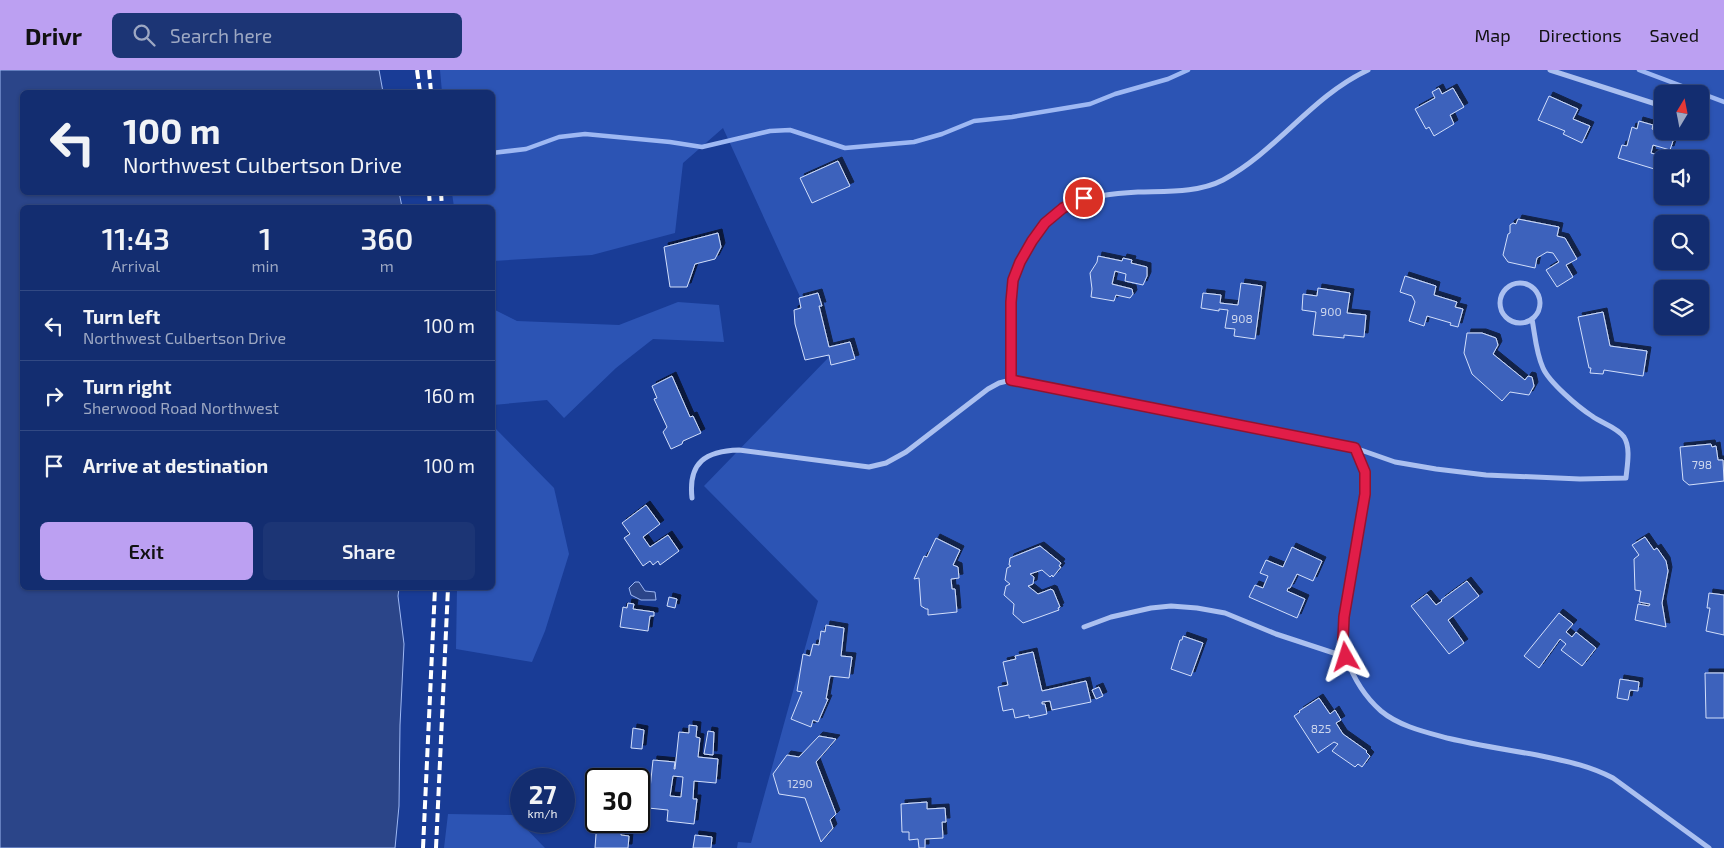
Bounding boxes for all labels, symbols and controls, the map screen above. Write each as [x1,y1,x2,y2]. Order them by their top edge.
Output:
search box [112,13,462,58]
text: Drivr [25,21,82,50]
icon: search [130,21,158,49]
text: Search here [170,24,272,47]
text: Map [1474,24,1511,46]
text: Directions [1539,24,1622,46]
text: Saved [1650,24,1699,46]
north arrow [1654,85,1709,140]
map controls [1654,85,1709,335]
text: 100 m [123,109,221,151]
icon: left [40,110,105,175]
button: sound [1654,150,1709,205]
text: Northwest Culbertson Drive [123,151,402,177]
pin [1063,177,1105,219]
icon: arrive [1070,184,1098,212]
button: search [1654,215,1709,270]
text: 11:43 [102,220,170,256]
text: 1 [259,220,271,256]
text: 360 [360,220,413,256]
text: Arrival [111,256,160,275]
text: min [252,256,279,275]
text: m [380,256,394,275]
button: layers [1654,280,1709,335]
house number: 900 [1320,304,1342,318]
text: Turn left [83,305,160,328]
house number: 908 [1231,311,1253,325]
icon: left [40,312,68,340]
text: 100 m [424,314,475,337]
text: Northwest Culbertson Drive [83,328,286,347]
text: Turn right [83,375,171,398]
icon: right [40,382,68,410]
text: 160 m [424,384,475,407]
text: Sherwood Road Northwest [83,398,279,417]
icon: arrive [40,452,68,480]
text: Arrive at destination [83,454,268,477]
text: 100 m [424,454,475,477]
house number: 798 [1692,457,1712,471]
button: Exit [40,522,253,580]
button: Share [263,522,475,580]
position arrow [1319,630,1371,682]
house number: 825 [1311,721,1331,735]
speed limit sign: 30 [585,768,650,833]
house number: 1290 [787,776,813,790]
text: 27 [529,779,556,809]
text: km/h [528,806,557,820]

